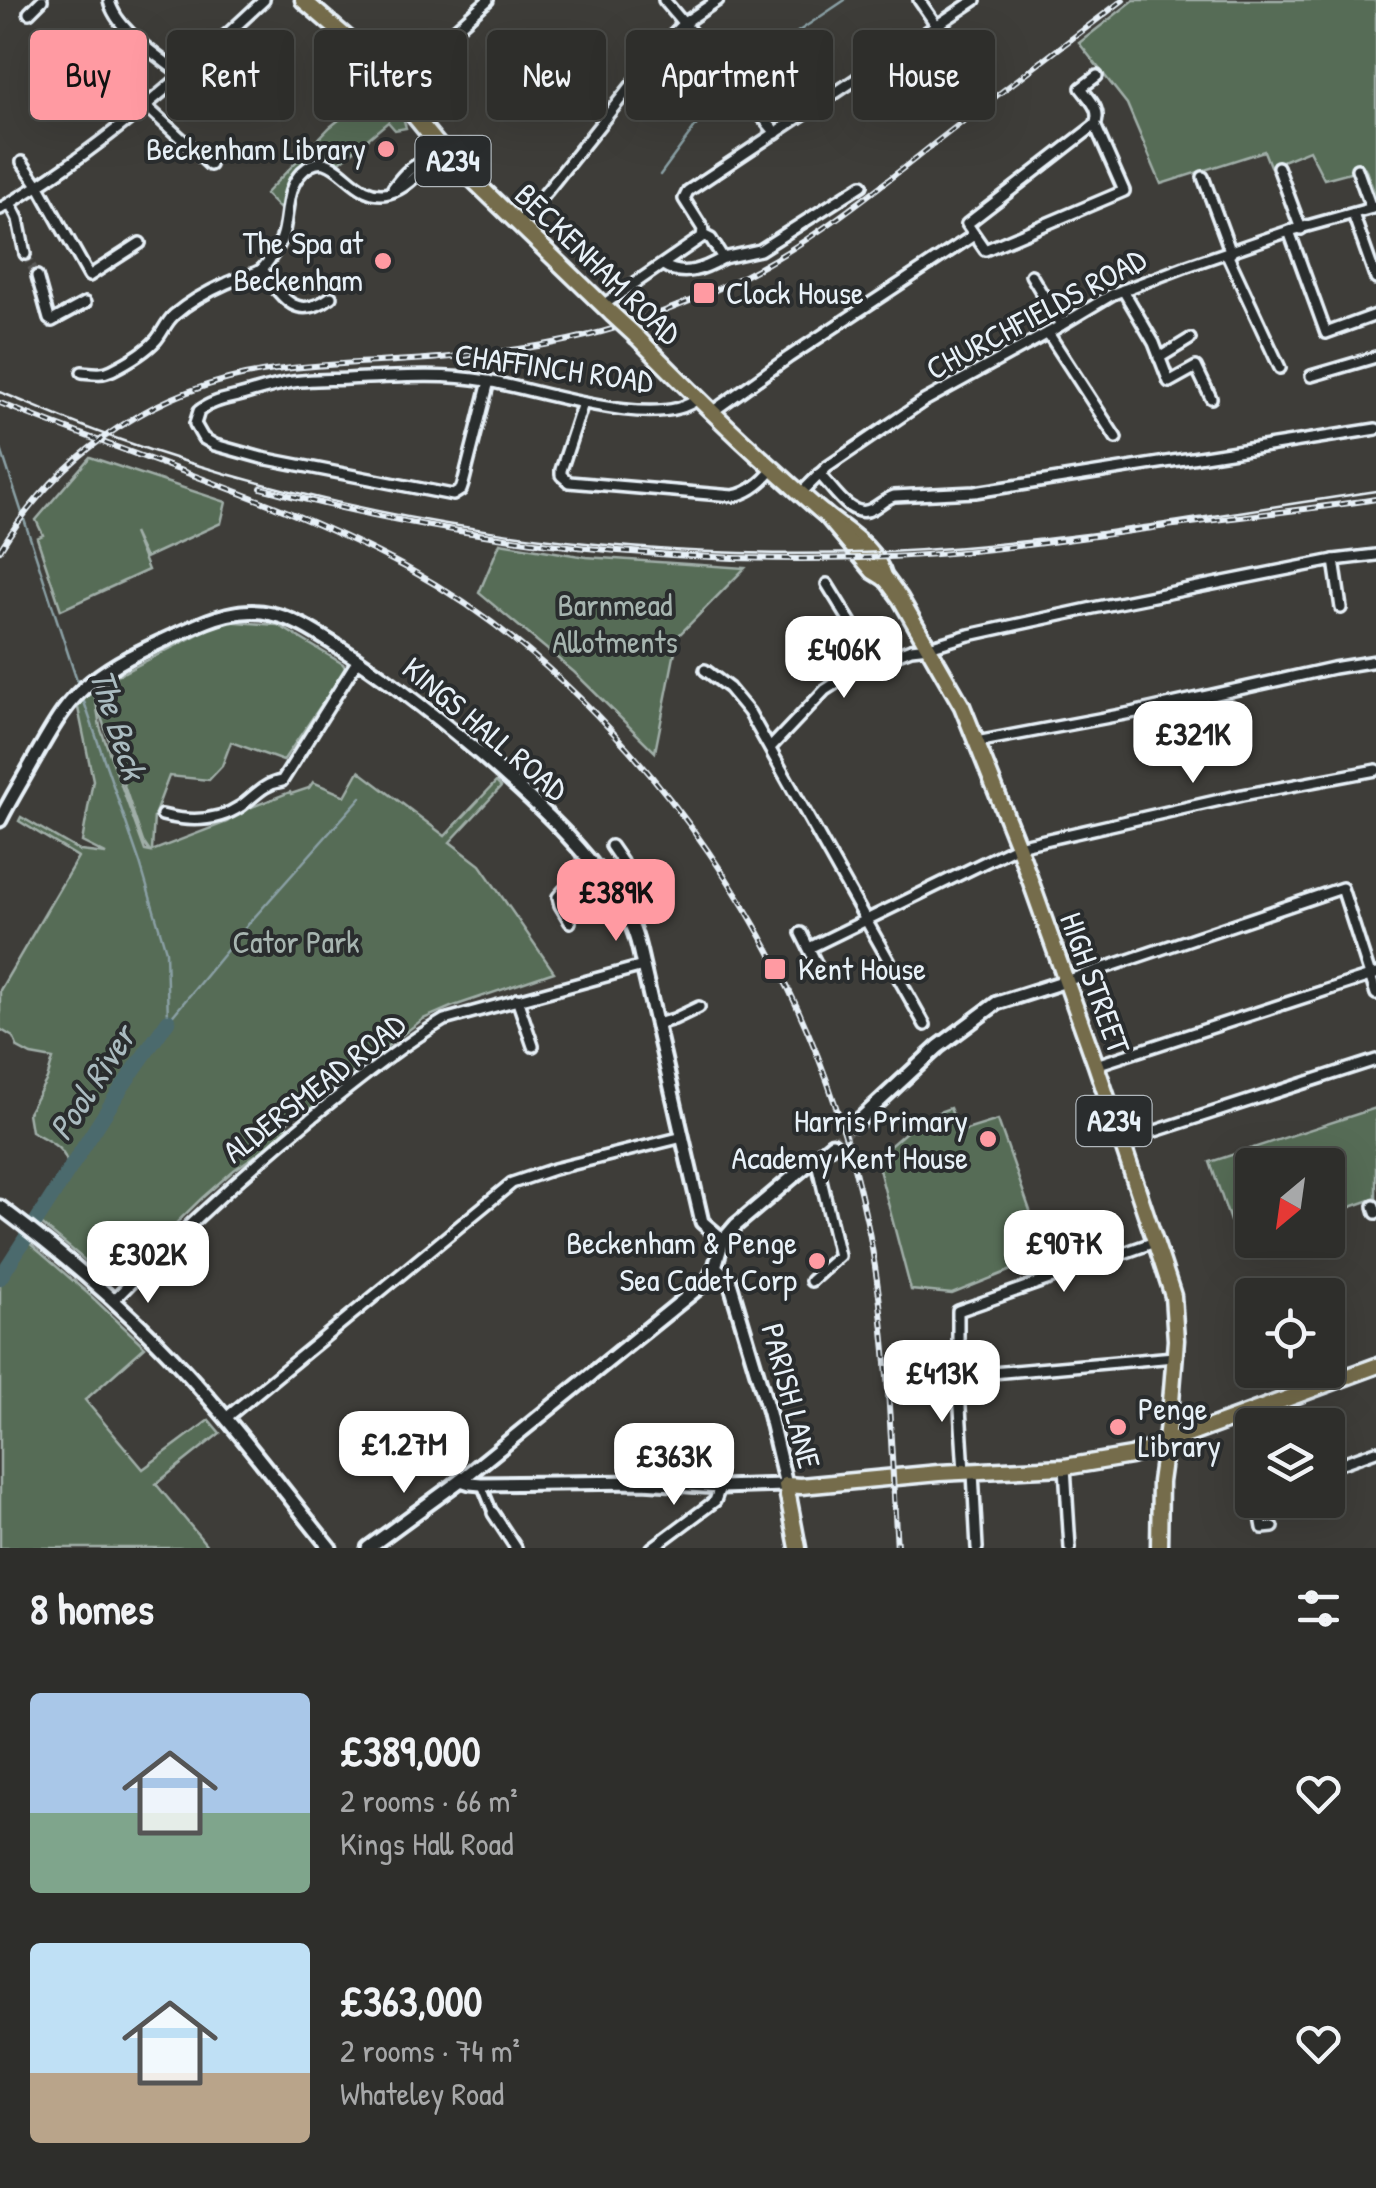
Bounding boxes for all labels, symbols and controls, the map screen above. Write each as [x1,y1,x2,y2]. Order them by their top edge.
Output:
chip: Buy [30,30,147,120]
chip: Rent [167,30,294,120]
chip: Filters [314,30,467,120]
chip: New [487,30,606,120]
chip: Apartment [626,30,833,120]
chip: House [853,30,995,120]
place label: Beckenham Library [146,127,366,170]
road number: A234 [416,136,490,186]
marker: Beckenham Library [375,138,397,160]
street label: BECKENHAM ROAD [506,173,691,354]
place label: The Spa at Beckenham [233,221,364,301]
street label: CHURCHFIELDS ROAD [918,238,1153,390]
marker: The Spa at Beckenham [372,250,394,272]
place label: Clock House [726,271,864,314]
marker: Clock House [691,280,717,306]
street label: CHAFFINCH ROAD [452,332,656,403]
park label: Barnmead Allotments [552,583,678,663]
pin: £406K [774,616,914,701]
text: £406K [807,627,881,670]
street label: KINGS HALL ROAD [394,647,577,811]
water label: The Beck [79,663,159,788]
pin: £321K [1123,701,1263,786]
text: £321K [1155,712,1231,755]
pin: £389K [546,859,686,944]
text: £389K [579,870,653,913]
street label: HIGH STREET [1050,906,1141,1061]
park label: Cator Park [232,920,360,963]
place label: Kent House [798,947,926,990]
marker: Kent House [762,956,788,982]
street label: ALDERSMEAD ROAD [214,1003,414,1172]
water label: Pool River [37,1013,148,1149]
road number: A234 [1076,1096,1152,1146]
place label: Harris Primary Academy Kent House [732,1099,968,1179]
marker: Harris Primary Academy Kent House [977,1128,999,1150]
north arrow [1235,1148,1345,1258]
map controls [1235,1148,1345,1518]
pin: £907K [994,1210,1134,1295]
pin: £302K [78,1221,218,1306]
place label: Beckenham & Penge Sea Cadet Corp [566,1221,797,1301]
text: £907K [1026,1221,1102,1264]
text: £302K [109,1232,187,1275]
marker: Beckenham & Penge Sea Cadet Corp [806,1250,828,1272]
button: locate [1235,1278,1345,1388]
street label: PARISH LANE [751,1318,832,1473]
pin: £413K [872,1340,1012,1425]
text: £413K [906,1351,978,1394]
place label: Penge Library [1138,1387,1221,1467]
button: layers [1235,1408,1345,1518]
pin: £1.27M [323,1411,485,1496]
marker: Penge Library [1107,1416,1129,1438]
text: £1.27M [361,1422,447,1465]
pin: £363K [604,1423,744,1508]
text: £363K [636,1434,712,1477]
text: 8 homes [30,1580,154,1637]
icon: filters [1291,1581,1346,1636]
text: £389,000 [340,1722,480,1779]
icon: home [110,1733,230,1853]
icon: heart [1291,1766,1346,1821]
text: 2 rooms · 66 m² [340,1779,518,1822]
text: Kings Hall Road [340,1822,513,1865]
text: £363,000 [340,1972,482,2029]
icon: home [110,1983,230,2103]
icon: heart [1291,2016,1346,2071]
text: 2 rooms · 74 m² [340,2029,520,2072]
text: Whateley Road [340,2072,504,2115]

